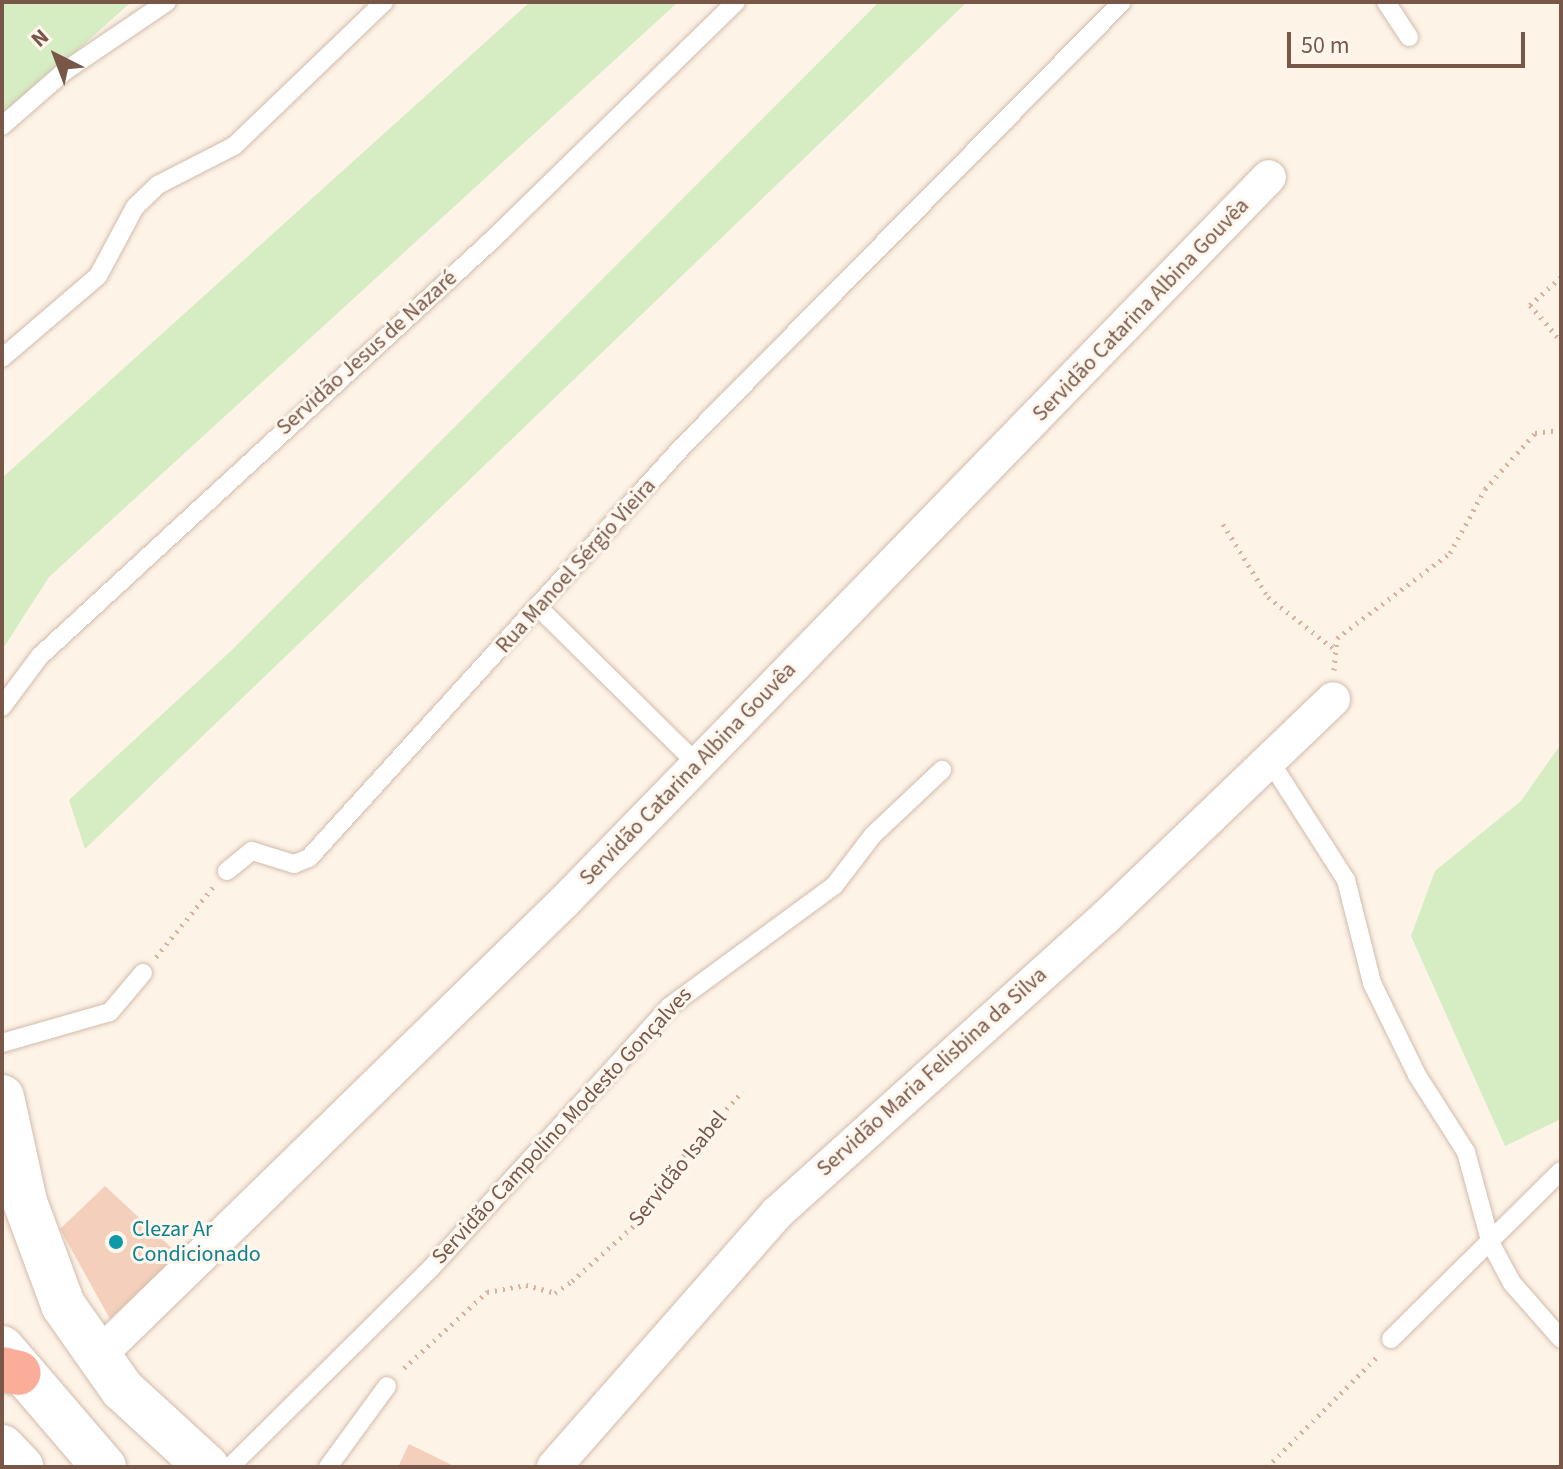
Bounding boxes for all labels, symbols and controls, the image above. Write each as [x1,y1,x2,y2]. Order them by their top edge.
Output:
north arrow [16,16,96,96]
scale bar [1291,16,1529,66]
text: N [24,21,56,55]
text: 50 m [1301,28,1350,63]
street label: Servidão Catarina Albina Gouvêa [1027,193,1255,427]
street label: Servidão Jesus de Nazaré [271,265,463,441]
street label: Rua Manoel Sérgio Vieira [491,473,661,659]
street label: Servidão Catarina Albina Gouvêa [574,657,802,891]
street label: Servidão Maria Felisbina da Silva [812,962,1052,1182]
street label: Servidão Campolino Modesto Gonçalves [426,982,698,1270]
street label: Servidão Isabel [623,1106,733,1232]
place label: Clezar Ar Condicionado [132,1216,261,1268]
marker: Clezar Ar Condicionado [107,1233,125,1251]

